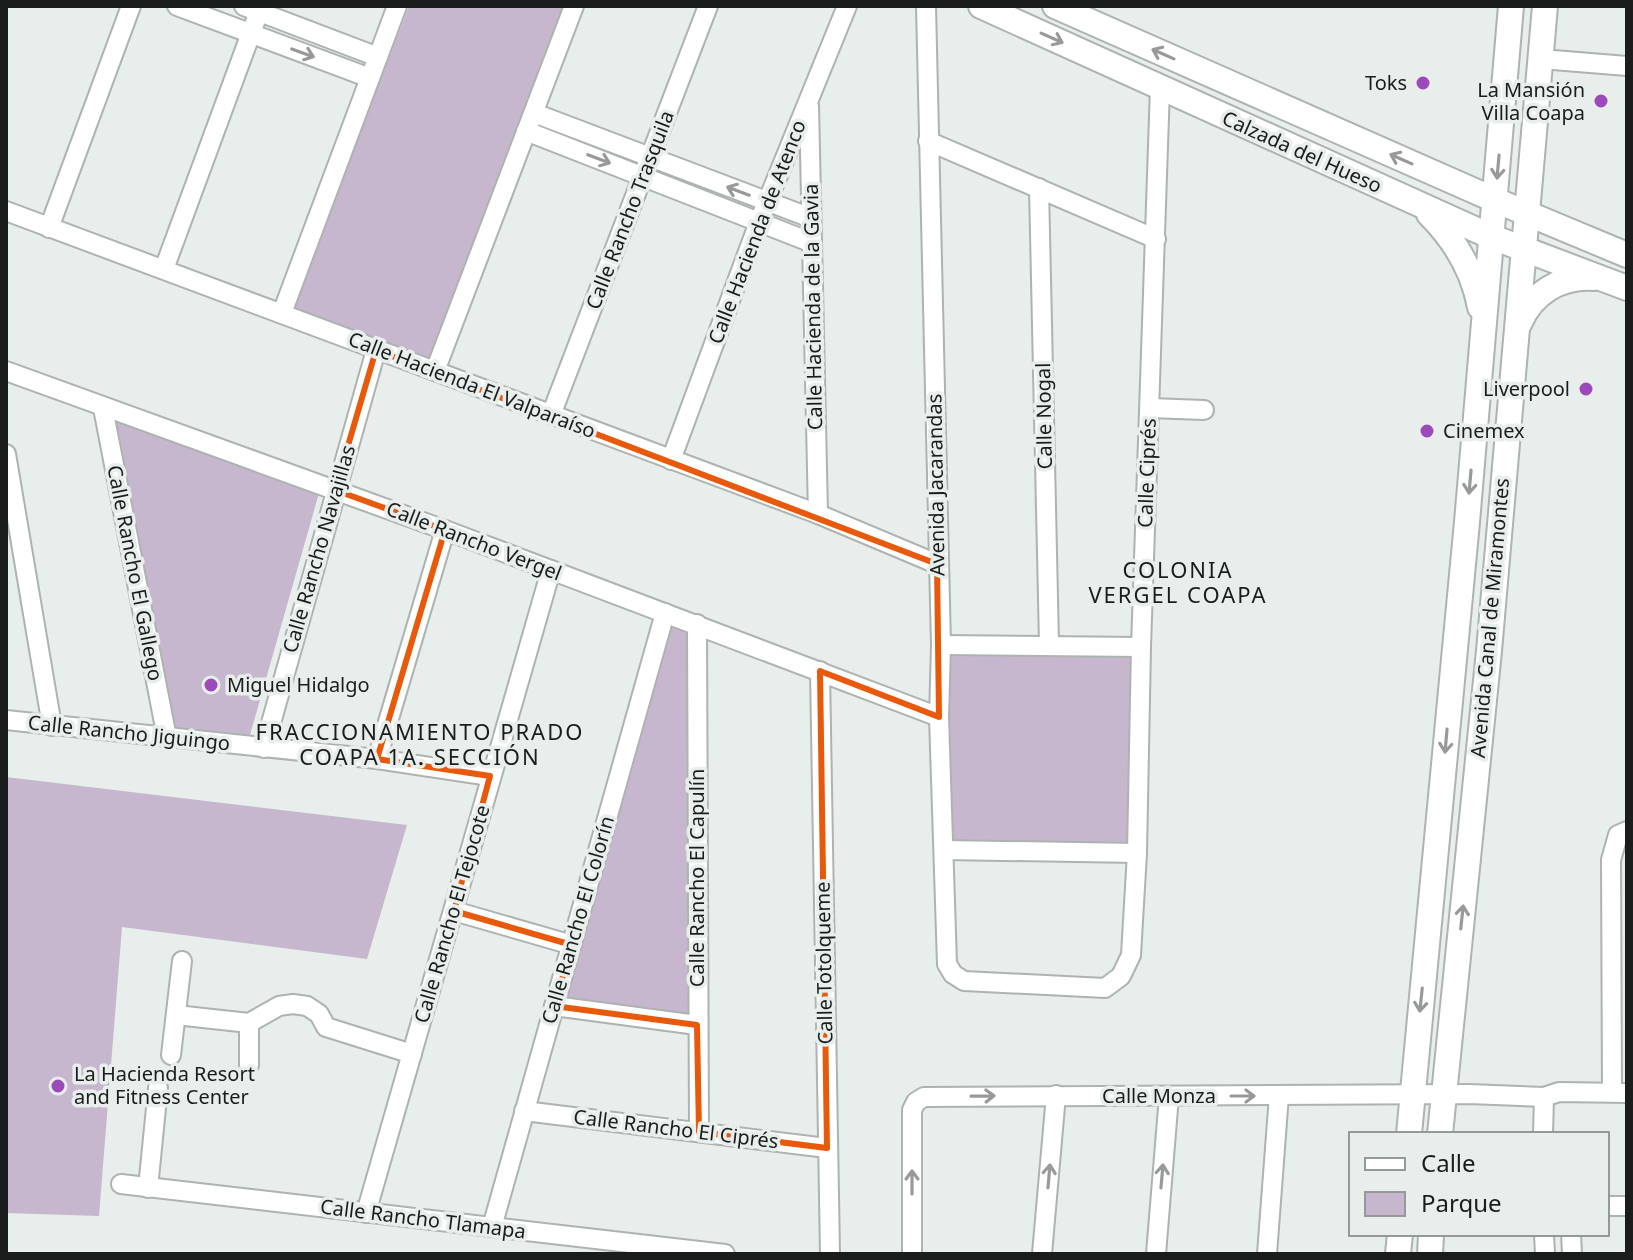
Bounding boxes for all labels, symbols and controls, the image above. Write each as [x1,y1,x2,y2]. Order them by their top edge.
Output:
one-way arrow [1039,32,1064,47]
one-way arrow [1151,45,1176,60]
one-way arrow [290,46,315,61]
place label: Toks [1365,69,1407,96]
marker: Toks [1414,74,1432,92]
place label: La Mansión Villa Coapa [1477,76,1585,126]
marker: La Mansión Villa Coapa [1592,92,1610,110]
street label: Calzada del Hueso [1218,104,1386,199]
street label: Calle Rancho Trasquila [579,107,680,313]
street label: Calle Hacienda de Atenco [701,116,812,348]
one-way arrow [1389,150,1414,165]
one-way arrow [586,153,611,168]
one-way arrow [1490,154,1505,180]
one-way arrow [726,183,751,197]
street label: Calle Hacienda de la Gavia [797,184,828,430]
street label: Calle Hacienda El Valparaíso [345,325,600,444]
street label: Calle Nogal [1029,362,1058,470]
place label: Liverpool [1483,375,1570,402]
marker: Liverpool [1577,380,1595,398]
street label: Avenida Jacarandas [920,394,951,576]
place label: Cinemex [1443,417,1525,444]
street label: Calle Ciprés [1131,418,1162,528]
marker: Cinemex [1418,422,1436,440]
street label: Calle Rancho Navajillas [276,442,361,656]
street label: Calle Rancho El Gallego [101,463,170,683]
one-way arrow [1463,468,1478,495]
street label: Avenida Canal de Miramontes [1464,477,1515,759]
street label: Calle Rancho Vergel [383,495,566,586]
district label: COLONIA VERGEL COAPA [1088,554,1268,609]
place label: Miguel Hidalgo [227,671,370,698]
marker: Miguel Hidalgo [202,676,220,694]
street label: Calle Rancho Jiguingo [27,708,231,757]
district label: FRACCIONAMIENTO PRADO COAPA 1A. SECCIÓN [256,716,584,771]
one-way arrow [1439,727,1454,754]
street label: Calle Rancho El Capulín [683,769,710,987]
street label: Calle Rancho El Tejocote [407,802,496,1026]
street label: Calle Rancho El Colorín [535,813,620,1027]
street label: Calle Totolqueme [809,881,838,1045]
one-way arrow [1454,904,1469,931]
one-way arrow [1414,986,1429,1013]
place label: La Hacienda Resort and Fitness Center [74,1060,255,1110]
marker: La Hacienda Resort and Fitness Center [49,1077,67,1095]
street label: Calle Monza [1102,1082,1216,1109]
one-way arrow [969,1088,996,1104]
one-way arrow [1229,1088,1256,1104]
street label: Calle Rancho El Ciprés [572,1103,780,1154]
legend [1349,1132,1609,1236]
text: Calle [1421,1146,1476,1179]
one-way arrow [1041,1163,1056,1190]
one-way arrow [1155,1163,1170,1190]
one-way arrow [904,1169,920,1196]
text: Parque [1421,1186,1502,1219]
street label: Calle Rancho Tlamapa [319,1192,527,1245]

